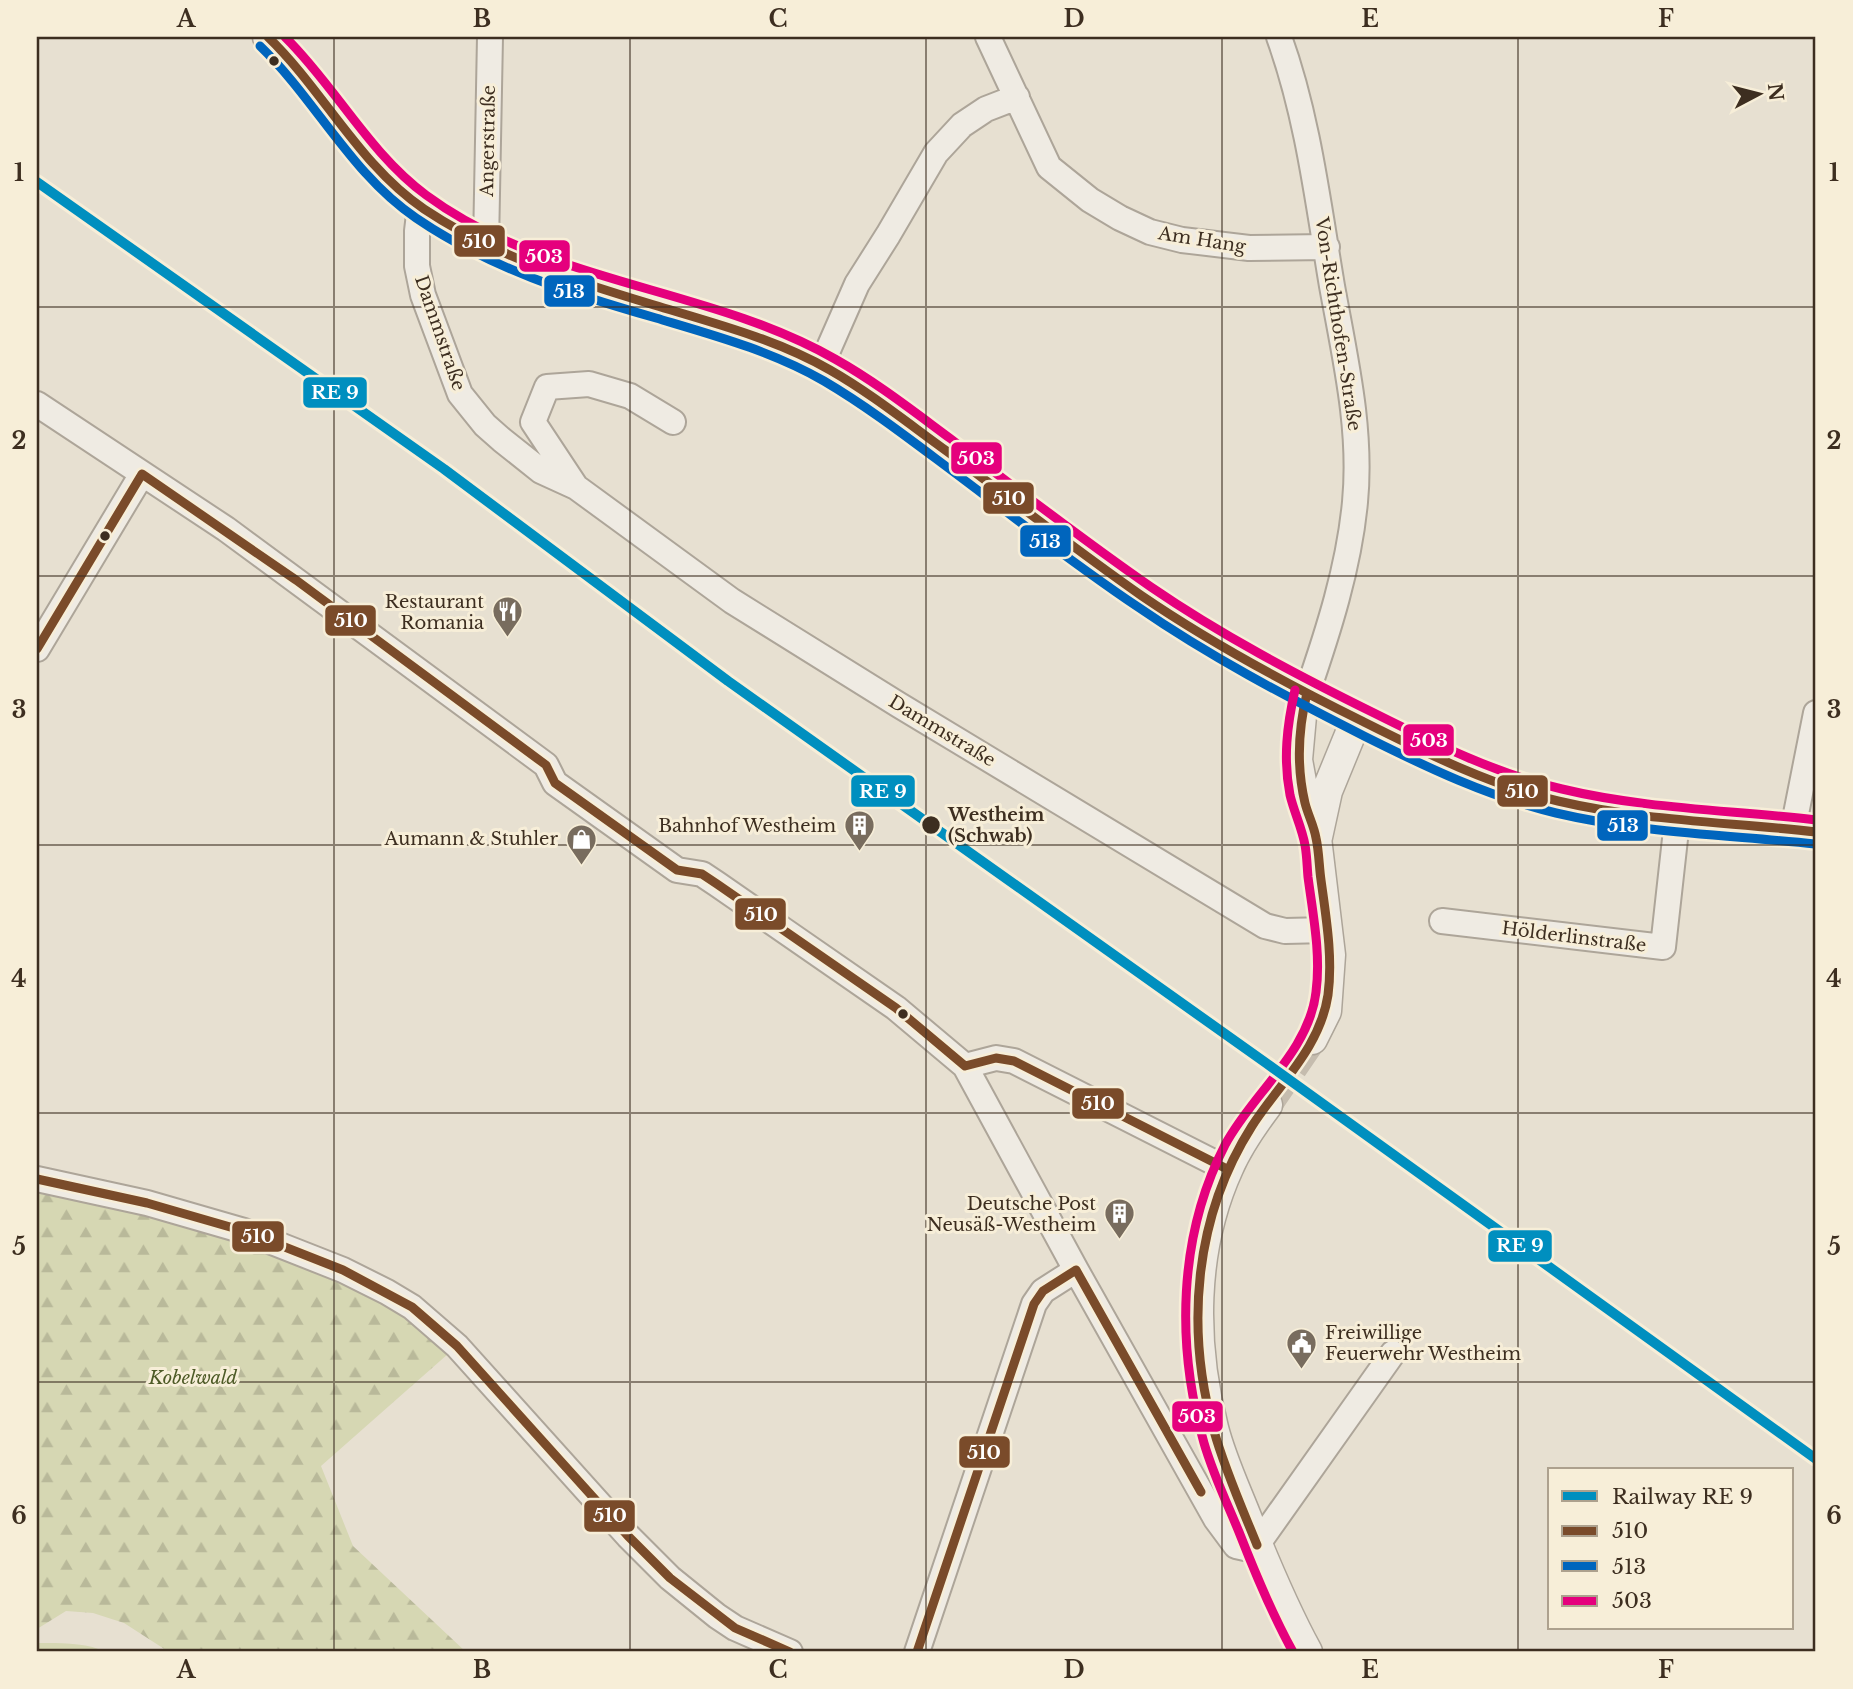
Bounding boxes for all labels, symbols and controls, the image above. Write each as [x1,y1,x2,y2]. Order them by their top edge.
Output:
text: A [176,5,197,33]
text: B [473,5,491,33]
text: C [769,5,787,33]
text: D [1063,5,1085,33]
text: E [1361,5,1379,33]
text: F [1658,5,1674,33]
unlabelled marker [267,54,281,68]
north arrow [1724,60,1794,130]
text: N [1763,82,1788,102]
street label: Angerstraße [476,85,500,198]
text: 1 [14,159,24,187]
text: 1 [1829,159,1839,187]
street label: Von-Richthofen-Straße [1310,215,1366,432]
street label: Am Hang [1156,222,1247,258]
line badge: 510 [453,224,506,258]
text: 510 [462,230,496,253]
line badge: 503 [518,239,571,273]
text: 503 [525,245,563,268]
street label: Dammstraße [410,272,470,394]
line badge: 513 [543,274,596,308]
text: 513 [553,280,585,303]
line badge: RE 9 [302,376,368,409]
text: RE 9 [311,381,359,404]
text: 2 [12,427,26,455]
text: 2 [1827,427,1841,455]
line badge: 503 [950,441,1003,475]
text: 503 [957,447,995,470]
line badge: 510 [982,481,1035,515]
text: 510 [992,487,1026,510]
line badge: 513 [1019,524,1072,558]
unlabelled marker [98,529,112,543]
text: 513 [1029,530,1061,553]
place label: Restaurant Romania [385,591,484,634]
restaurant icon: Restaurant Romania [490,595,524,639]
line badge: 510 [324,604,377,637]
text: 510 [334,609,368,632]
street label: Dammstraße [885,691,999,771]
text: 3 [12,696,26,724]
text: 3 [1827,696,1841,724]
line badge: 503 [1402,723,1455,757]
text: 503 [1410,729,1448,752]
line badge: RE 9 [850,774,916,808]
line badge: 510 [1496,774,1549,808]
text: RE 9 [859,780,907,803]
text: 510 [1505,780,1539,803]
place label: Westheim (Schwab) [947,804,1044,847]
building icon: Bahnhof Westheim [842,809,876,853]
line badge: 513 [1596,809,1649,842]
marker: Westheim (Schwab) [920,814,942,836]
text: 513 [1607,814,1639,837]
place label: Bahnhof Westheim [658,815,836,837]
shop icon: Aumann & Stuhler [564,822,598,866]
place label: Aumann & Stuhler [384,828,558,850]
line badge: 510 [734,897,787,931]
text: 510 [744,903,778,926]
street label: Hölderlinstraße [1501,917,1647,957]
text: 4 [11,965,27,993]
text: 4 [1826,965,1842,993]
unlabelled marker [896,1007,910,1021]
line badge: 510 [1071,1087,1125,1120]
text: 510 [1081,1092,1115,1115]
place label: Deutsche Post Neusäß-Westheim [927,1193,1096,1236]
building icon: Deutsche Post Neusäß-Westheim [1102,1197,1136,1241]
line badge: 510 [231,1220,285,1253]
text: 510 [241,1225,275,1248]
line badge: RE 9 [1487,1229,1553,1263]
text: 5 [12,1233,26,1261]
text: 5 [1827,1233,1841,1261]
text: RE 9 [1496,1234,1544,1257]
place label: Freiwillige Feuerwehr Westheim [1325,1322,1521,1365]
public building icon: Freiwillige Feuerwehr Westheim [1285,1326,1319,1370]
park label: Kobelwald [148,1367,238,1389]
line badge: 503 [1171,1400,1224,1433]
text: 503 [1178,1405,1216,1428]
line badge: 510 [958,1435,1011,1469]
text: 510 [967,1441,1001,1464]
legend [1548,1468,1794,1630]
text: Railway RE 9 [1612,1484,1753,1510]
line badge: 510 [583,1499,636,1533]
text: 6 [11,1502,27,1530]
text: 6 [1826,1502,1842,1530]
text: 510 [593,1504,627,1527]
text: 510 [1612,1518,1648,1544]
text: 513 [1612,1554,1646,1580]
text: 503 [1612,1588,1652,1614]
text: A [176,1656,197,1684]
text: B [473,1656,491,1684]
text: C [769,1656,787,1684]
text: D [1063,1656,1085,1684]
text: E [1361,1656,1379,1684]
text: F [1658,1656,1674,1684]

